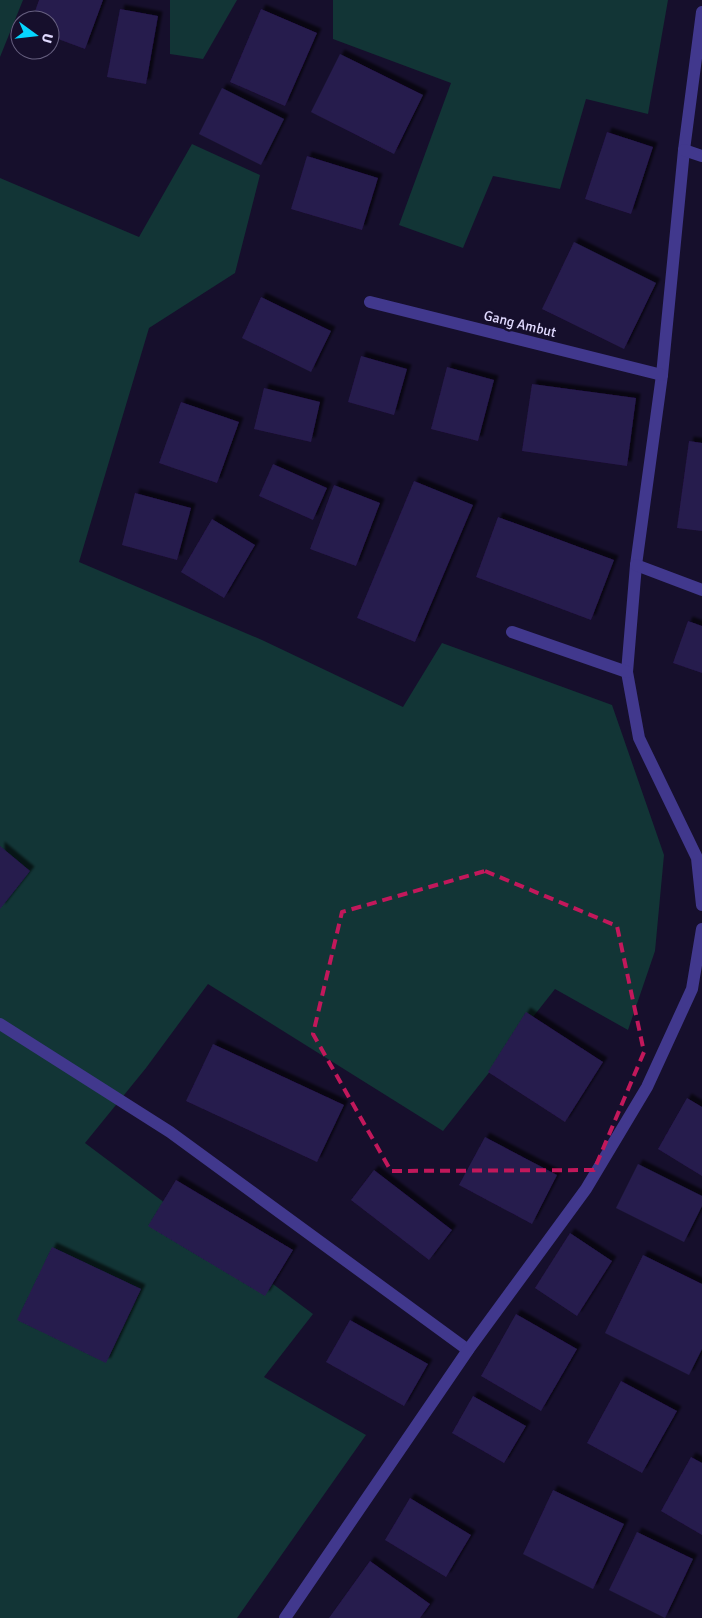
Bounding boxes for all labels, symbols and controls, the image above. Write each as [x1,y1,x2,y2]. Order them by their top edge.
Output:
north arrow [10,10,60,60]
text: U [38,31,57,45]
street label: Gang Ambut [482,307,558,341]

